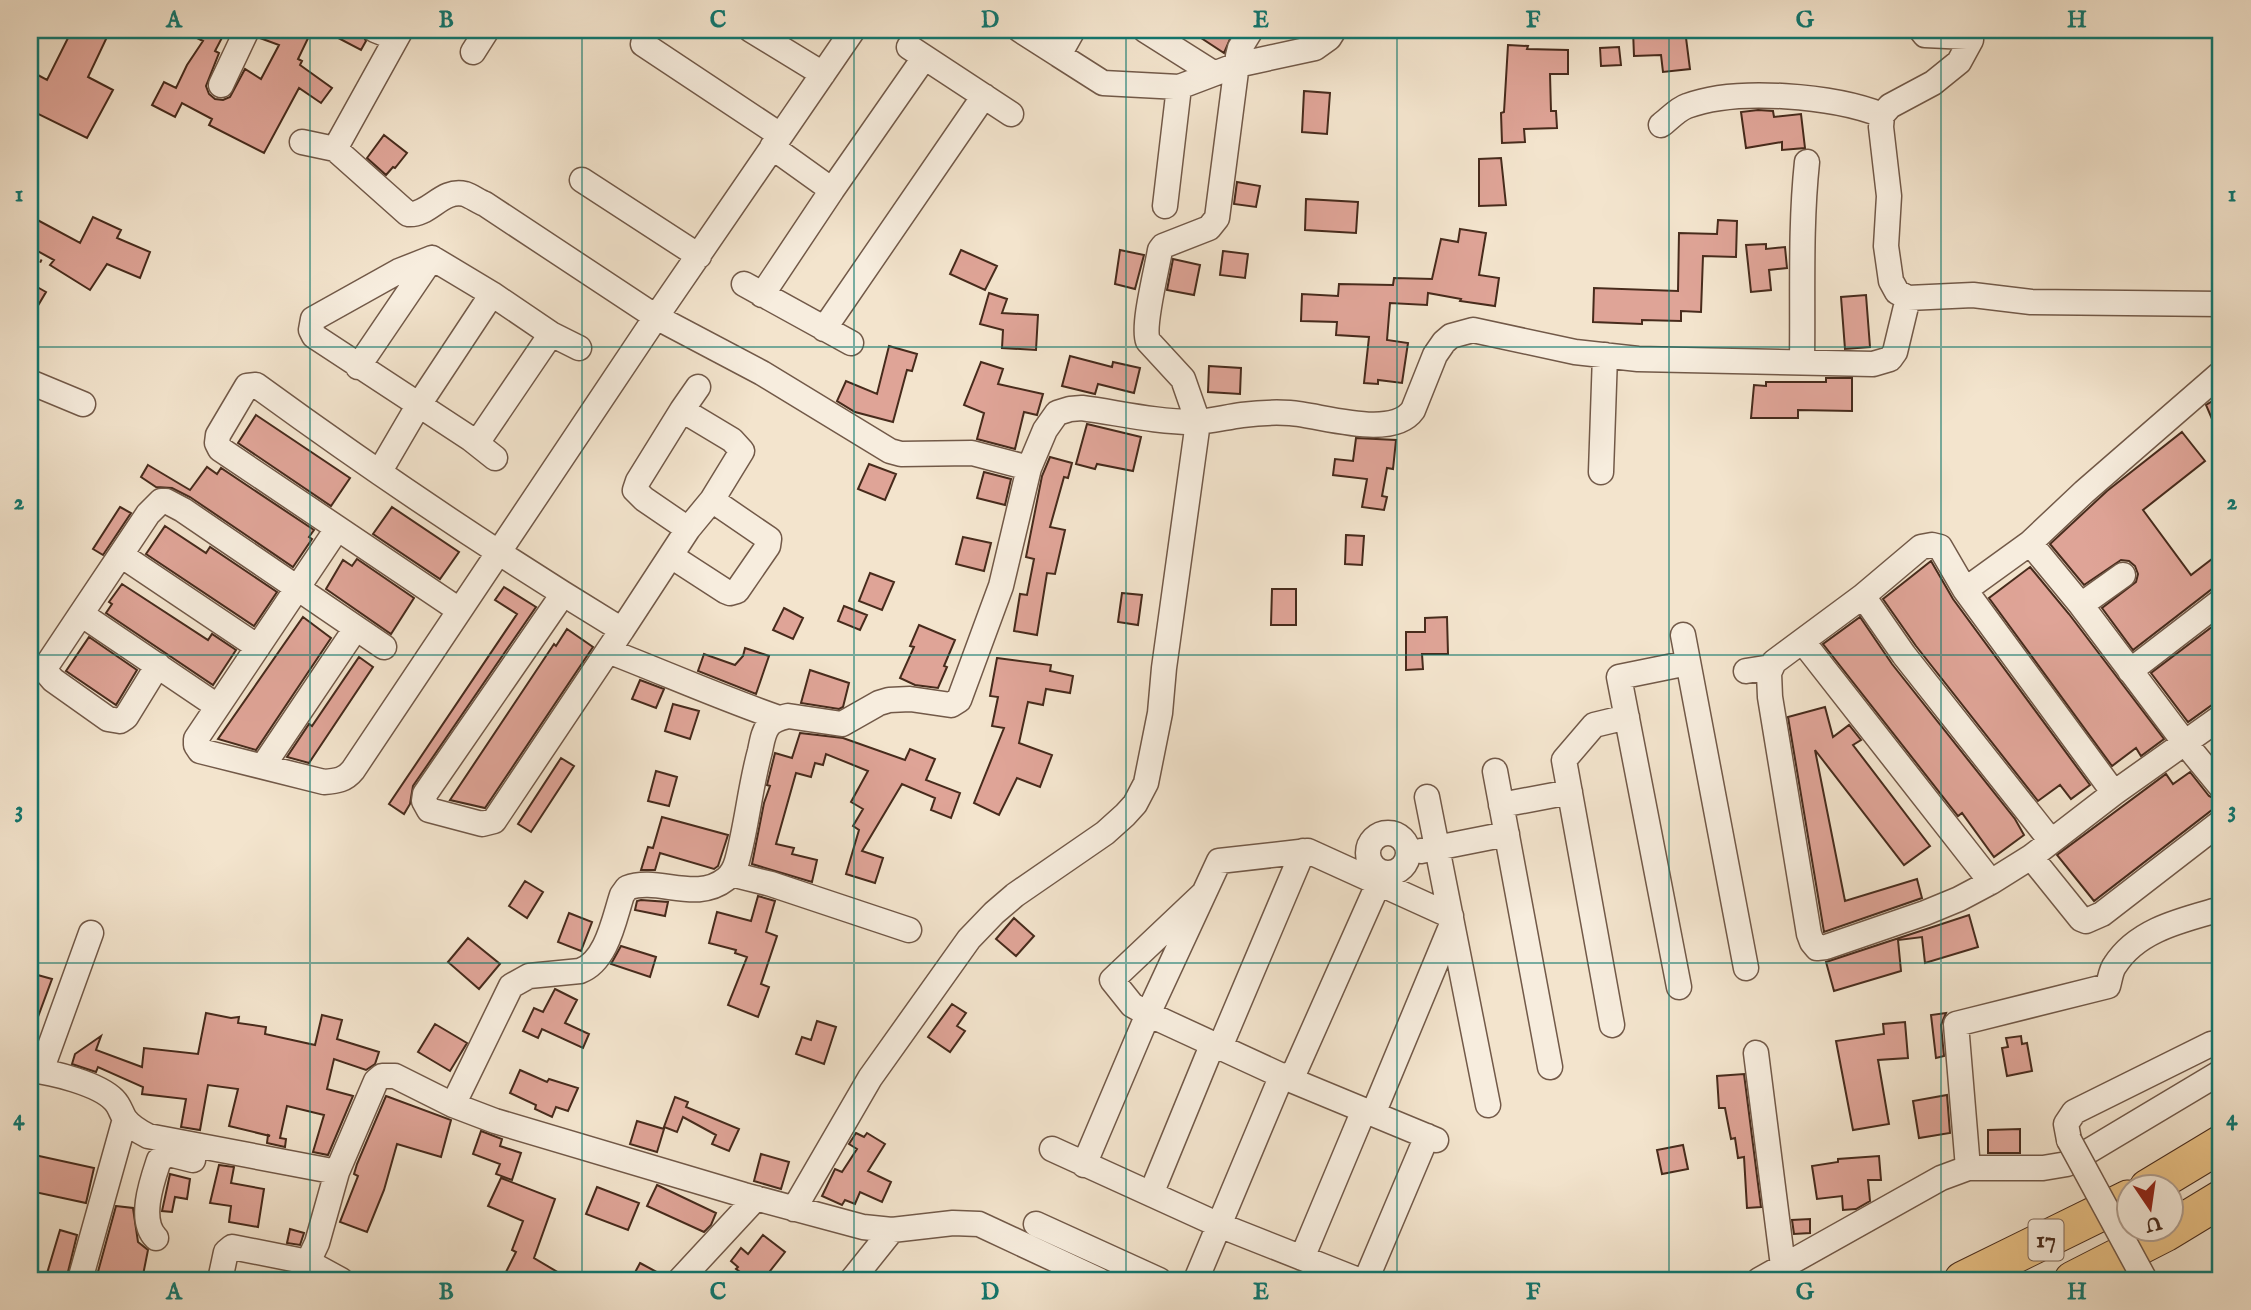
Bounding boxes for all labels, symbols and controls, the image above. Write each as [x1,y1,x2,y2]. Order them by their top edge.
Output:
text: A [165,6,183,35]
text: B [438,6,454,35]
text: C [710,6,727,35]
text: D [981,6,999,35]
text: E [1253,6,1269,35]
text: F [1526,6,1541,35]
text: G [1796,6,1815,35]
text: H [2067,6,2087,35]
text: 1 [15,180,23,209]
text: 1 [2228,180,2236,209]
text: 2 [14,488,25,517]
text: 2 [2227,488,2238,517]
text: 3 [15,796,23,825]
text: 3 [2228,796,2236,825]
text: 4 [13,1104,25,1133]
text: 4 [2226,1104,2238,1133]
north arrow [2114,1174,2184,1244]
text: U [2142,1209,2165,1236]
road number: 17 [2028,1220,2064,1260]
text: A [165,1278,183,1307]
text: B [438,1278,454,1307]
text: C [710,1278,727,1307]
text: D [981,1278,999,1307]
text: E [1253,1278,1269,1307]
text: F [1526,1278,1541,1307]
text: G [1796,1278,1815,1307]
text: H [2067,1278,2087,1307]

